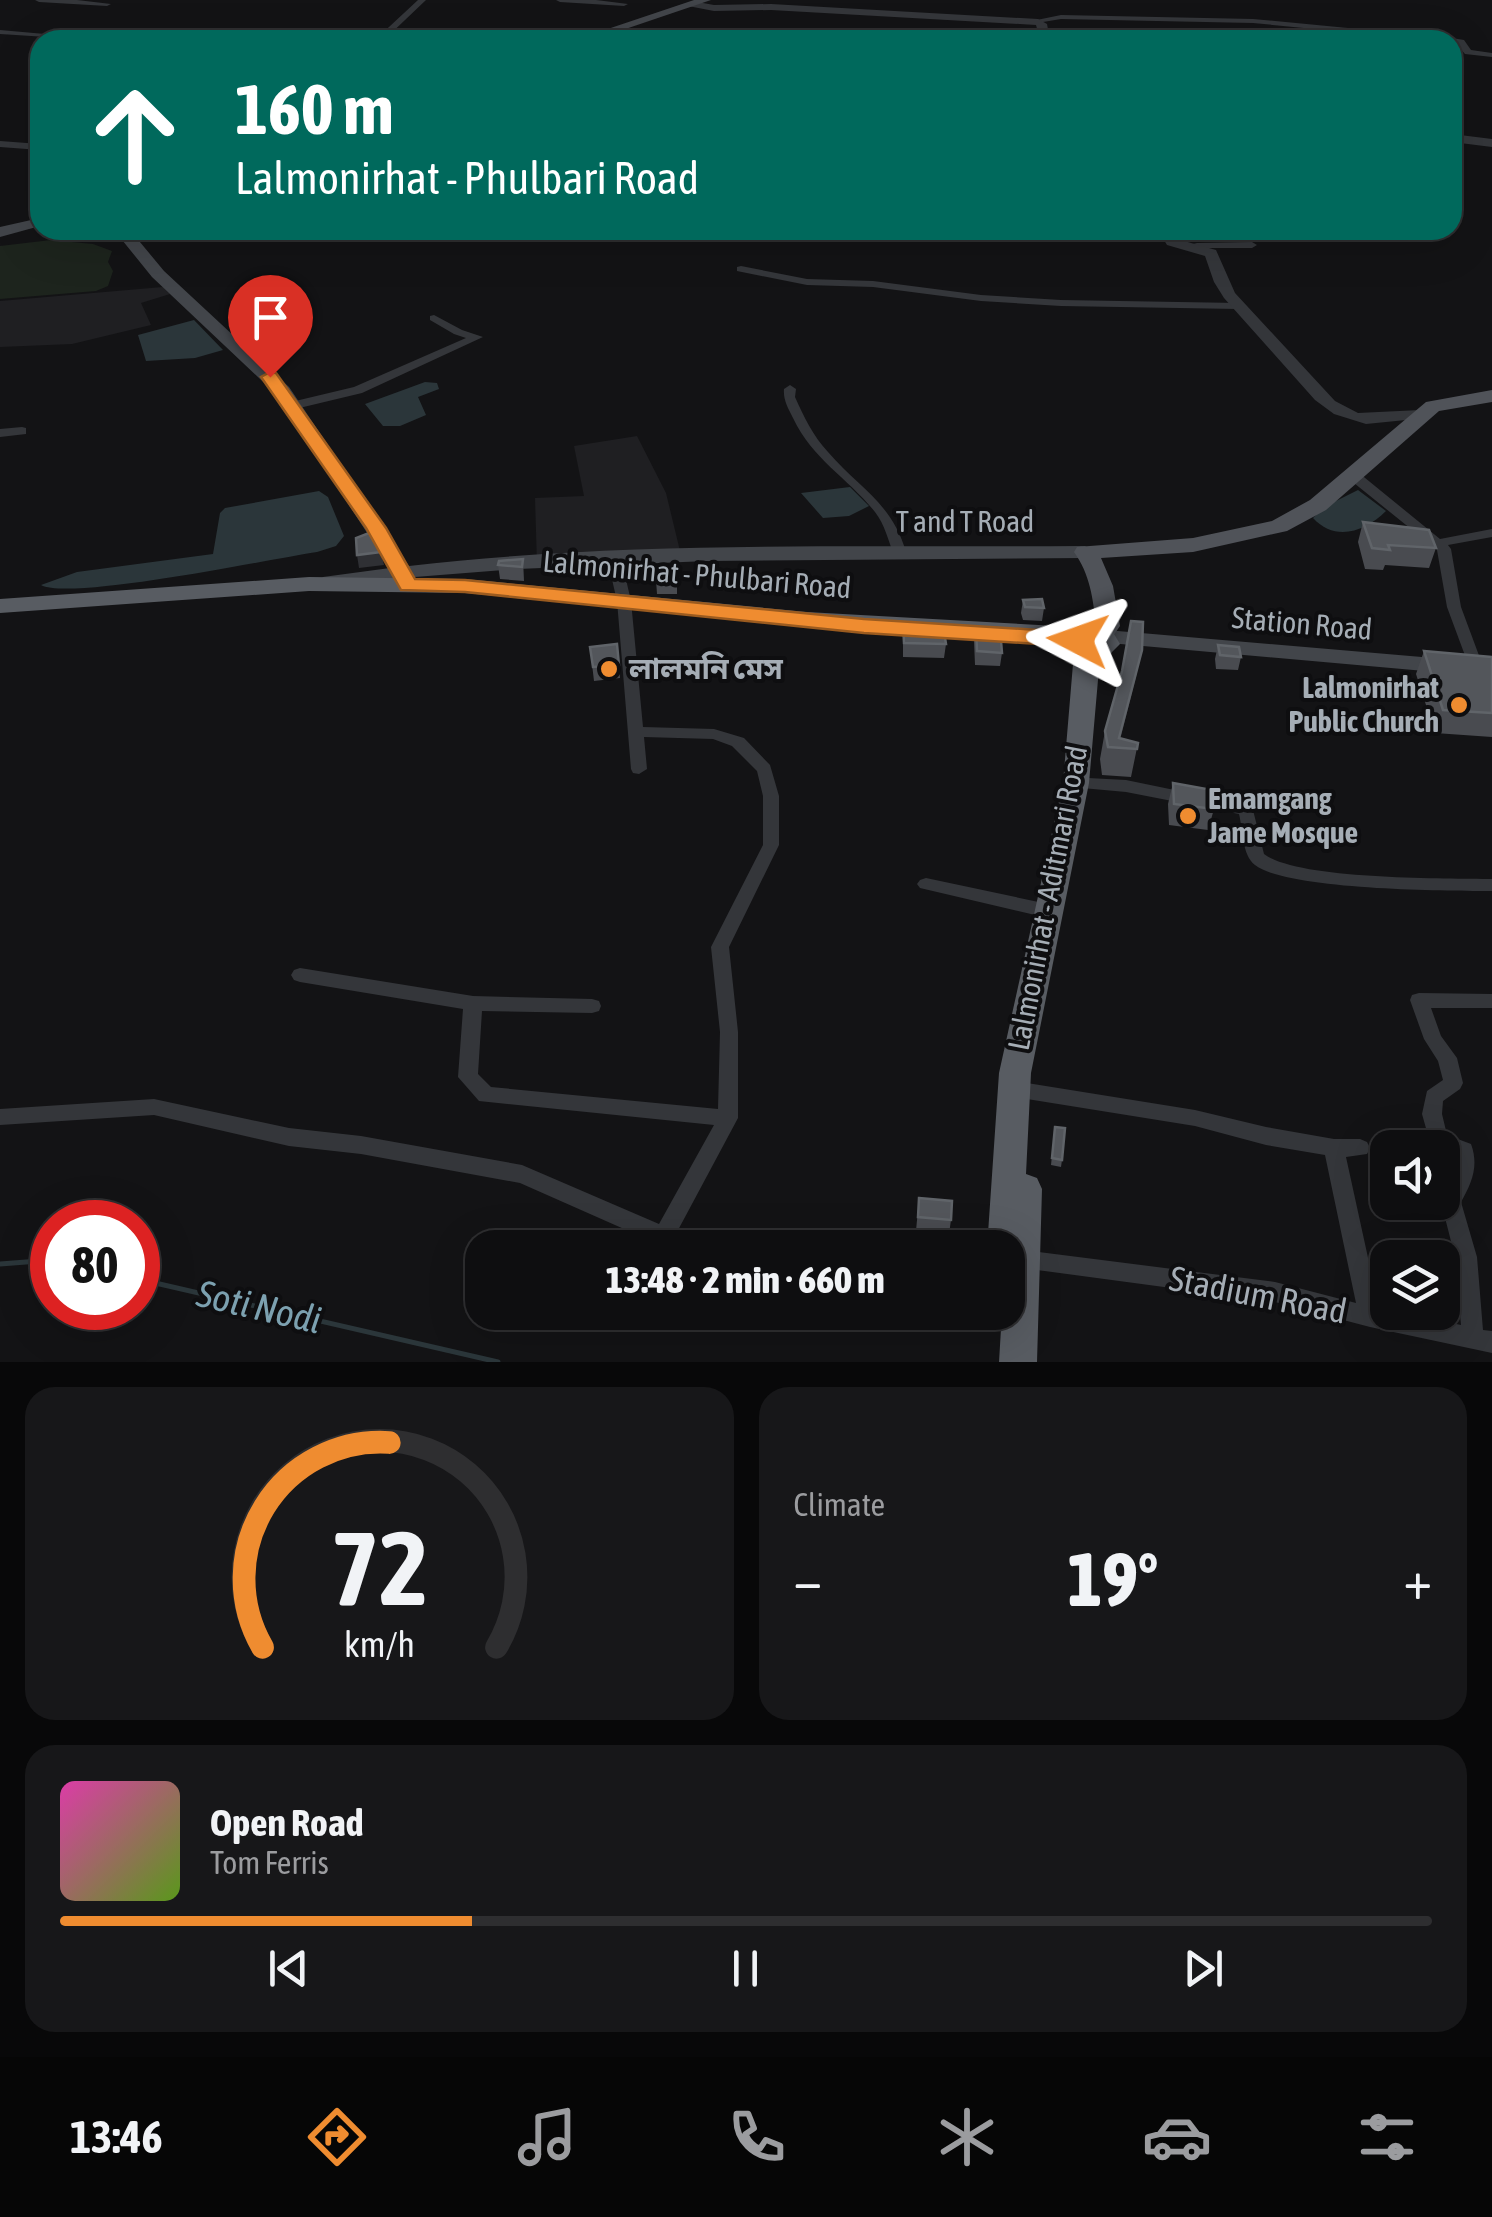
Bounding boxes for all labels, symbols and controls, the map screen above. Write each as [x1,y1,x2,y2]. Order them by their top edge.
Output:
text: 160 m [235,69,394,149]
icon: ahead [70,70,200,200]
text: Lalmonirhat - Phulbari Road [235,152,699,204]
pin [228,275,313,378]
icon: arrive [243,290,298,345]
street label: T and T Road [896,504,1034,538]
street label: Lalmonirhat - Phulbari Road [542,544,853,604]
position arrow [1026,588,1130,692]
street label: Station Road [1230,600,1374,646]
place label: লালমনি মেস [628,651,783,685]
marker: লালমনি মেস [598,658,620,680]
place label: Lalmonirhat Public Church [1288,670,1439,738]
marker: Lalmonirhat Public Church [1448,694,1470,716]
street label: Lalmonirhat - Aditmari Road [1001,743,1093,1053]
place label: Emamgang Jame Mosque [1207,781,1358,849]
marker: Emamgang Jame Mosque [1177,805,1199,827]
map controls [1370,1130,1460,1330]
button: sound [1370,1130,1460,1220]
speed limit sign: 80 [30,1200,160,1330]
button: layers [1370,1240,1460,1330]
street label: Stadium Road [1166,1257,1350,1331]
text: 13:48 · 2 min · 660 m [605,1258,885,1301]
water label: Soti Nodi [192,1271,325,1342]
text: Climate [794,1486,885,1523]
text: 72 [330,1508,428,1627]
text: 19° [1067,1536,1158,1622]
text: − [794,1548,822,1611]
text: + [1403,1548,1432,1611]
text: km/h [344,1624,415,1665]
text: Open Road [210,1801,364,1844]
text: Tom Ferris [210,1844,329,1881]
icon: previous [261,1941,316,1996]
icon: pause [718,1941,773,1996]
icon: next [1176,1941,1231,1996]
icon: directions [302,2102,372,2172]
icon: music [512,2102,582,2172]
icon: phone [722,2102,792,2172]
icon: climate [932,2102,1002,2172]
icon: car [1142,2102,1212,2172]
icon: filters [1352,2102,1422,2172]
text: 13:46 [70,2111,163,2163]

